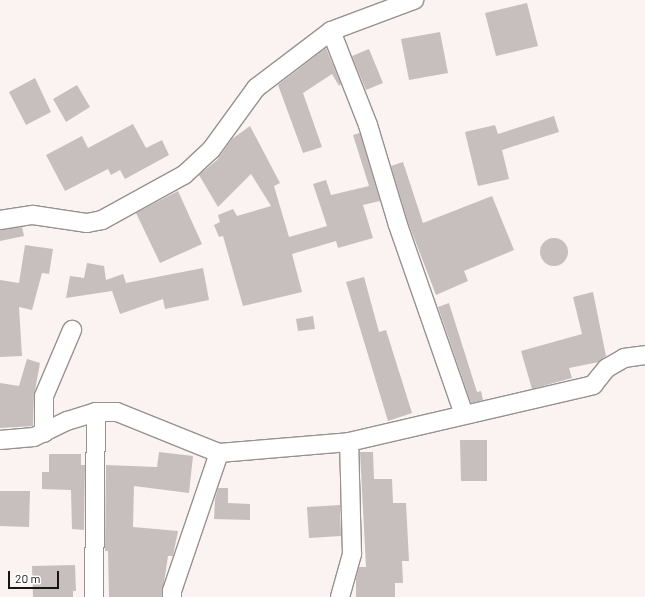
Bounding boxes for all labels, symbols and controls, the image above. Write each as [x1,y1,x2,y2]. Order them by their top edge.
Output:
scale bar [10,563,61,589]
text: 20 m [15,571,41,585]

